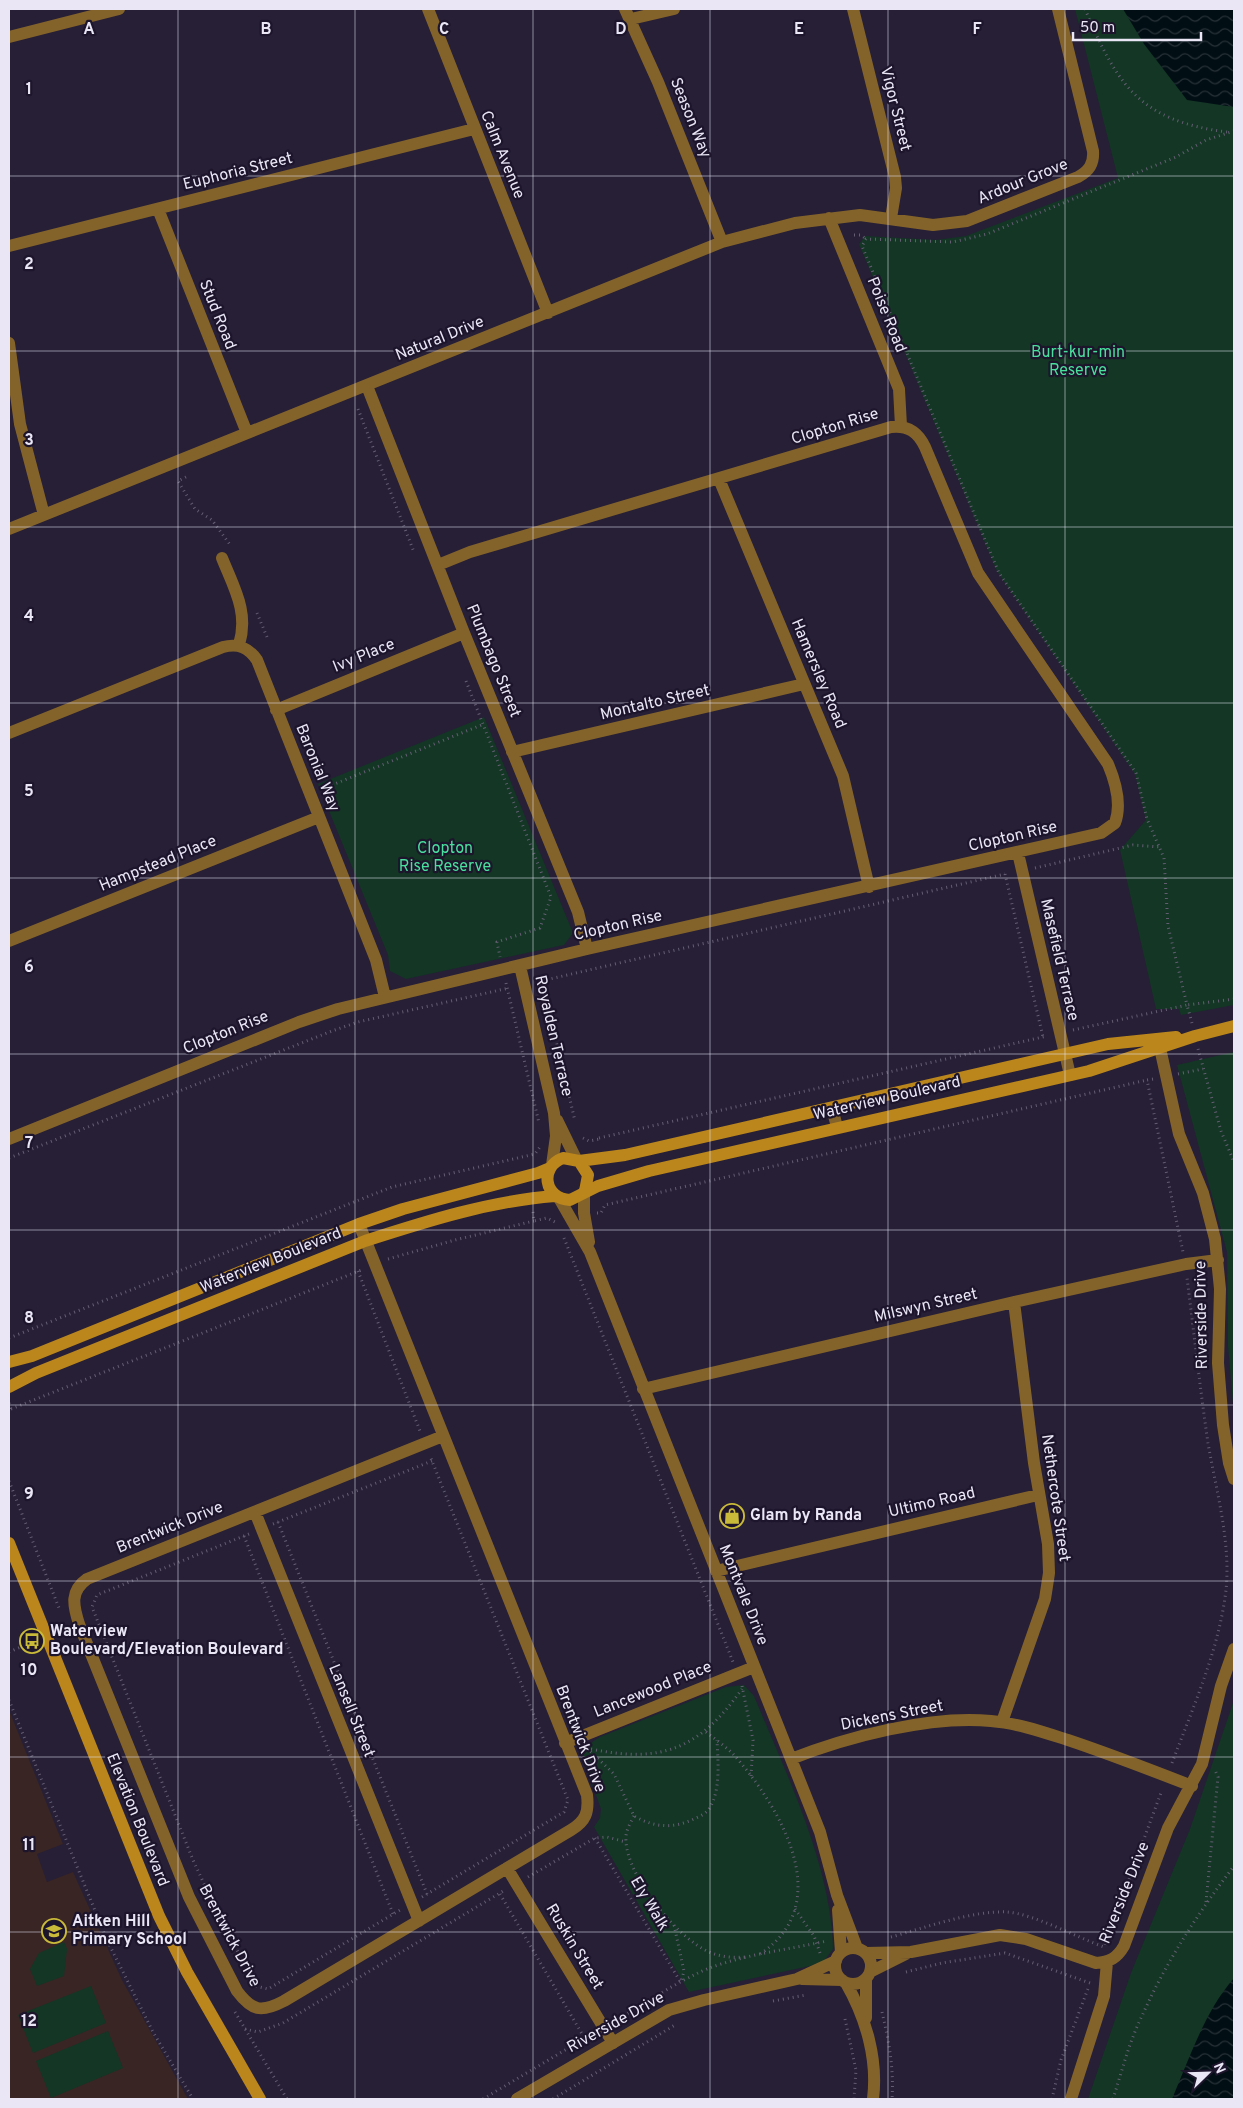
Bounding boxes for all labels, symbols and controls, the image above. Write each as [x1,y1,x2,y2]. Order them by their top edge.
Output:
scale bar [1073,10,1200,42]
text: 50 m [1080,19,1115,38]
text: A [83,20,95,40]
text: B [260,20,272,40]
text: C [439,20,449,40]
text: D [615,20,627,40]
text: E [794,20,804,40]
text: F [972,20,982,40]
street label: Vigor Street [875,65,915,153]
street label: Season Way [665,75,715,161]
text: 1 [26,80,32,100]
street label: Calm Avenue [475,108,529,202]
street label: Euphoria Street [181,149,295,195]
street label: Ardour Grove [975,155,1071,209]
text: 2 [24,255,34,275]
street label: Poise Road [862,274,910,356]
street label: Stud Road [194,277,240,353]
street label: Natural Drive [393,312,487,366]
park label: Burt-kur-min Reserve [1031,343,1125,381]
street label: Clopton Rise [789,404,881,450]
text: 3 [24,431,34,451]
street label: Plumbago Street [461,601,525,721]
text: 4 [24,607,34,627]
street label: Hamersley Road [786,616,850,732]
street label: Ivy Place [330,635,398,677]
street label: Montalto Street [598,681,712,725]
street label: Baronial Way [290,721,344,815]
text: 5 [24,782,34,802]
street label: Clopton Rise [967,817,1059,857]
street label: Hampstead Place [96,831,220,897]
park label: Clopton Rise Reserve [399,839,491,877]
street label: Masefield Terrace [1035,897,1083,1023]
street label: Clopton Rise [572,906,664,946]
text: 6 [24,958,34,978]
street label: Royalden Terrace [529,973,577,1099]
street label: Clopton Rise [180,1007,272,1059]
street label: Waterview Boulevard [811,1072,963,1126]
text: 7 [25,1134,33,1154]
street label: Waterview Boulevard [197,1224,345,1298]
street label: Riverside Drive [1191,1261,1213,1369]
street label: Milswyn Street [872,1284,980,1328]
text: 8 [24,1309,34,1329]
street label: Nethercote Street [1036,1433,1074,1563]
street label: Ultimo Road [887,1483,977,1523]
text: 9 [24,1485,34,1505]
street label: Brentwick Drive [114,1498,226,1558]
shop icon: Glam by Randa [719,1503,745,1529]
place label: Glam by Randa [750,1506,862,1526]
street label: Montvale Drive [714,1542,772,1648]
place label: Waterview Boulevard/Elevation Boulevard [50,1622,284,1660]
bus stop icon: Waterview Boulevard/Elevation Boulevard [19,1628,45,1654]
street label: Lancewood Place [591,1657,715,1723]
text: 10 [21,1661,37,1681]
street label: Lansell Street [323,1661,379,1761]
street label: Brentwick Drive [550,1683,610,1795]
street label: Dickens Street [839,1696,945,1736]
street label: Elevation Boulevard [101,1750,173,1890]
text: 11 [23,1836,35,1856]
street label: Riverside Drive [1095,1839,1155,1947]
street label: Ely Walk [625,1873,673,1935]
street label: Brentwick Drive [194,1881,264,1991]
street label: Ruskin Street [541,1901,607,1993]
place label: Aitken Hill Primary School [72,1912,187,1950]
school or university icon: Aitken Hill Primary School [41,1918,67,1944]
street label: Riverside Drive [564,1988,668,2058]
text: 12 [21,2012,37,2032]
north arrow [1183,2048,1233,2098]
text: N [1209,2061,1228,2076]

